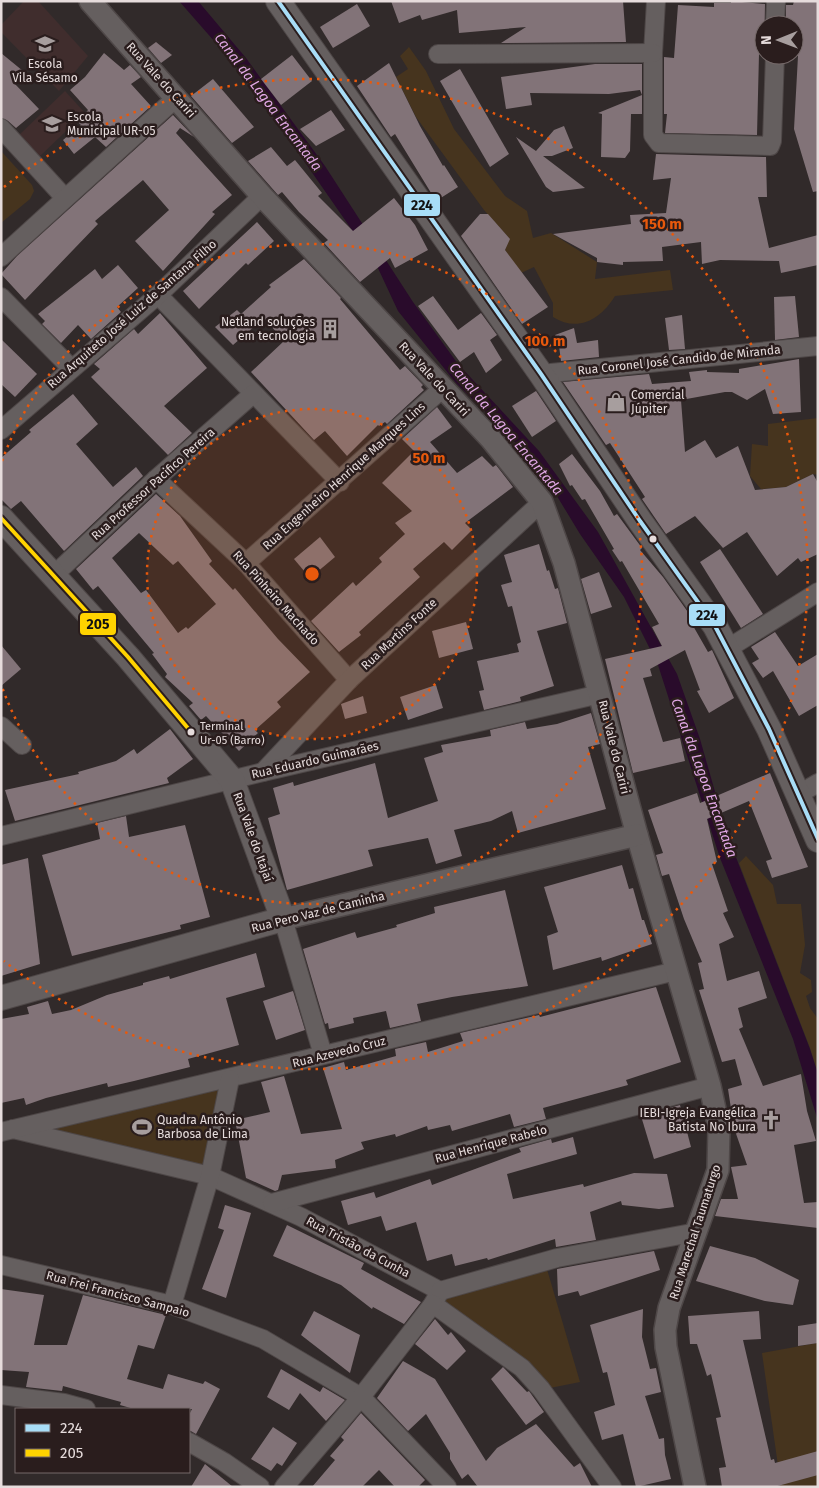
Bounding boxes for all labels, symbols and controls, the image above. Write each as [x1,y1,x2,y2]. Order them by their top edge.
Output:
north arrow [754,15,804,65]
water label: Canal da Lagoa Encantada [211,30,325,174]
school or university icon: Escola Vila Sésamo [34,33,56,55]
text: N [758,35,775,45]
street label: Rua Vale do Cariri [124,40,198,120]
place label: Escola Vila Sésamo [12,57,78,85]
place label: Escola Municipal UR-05 [67,110,155,138]
school or university icon: Escola Municipal UR-05 [41,113,63,135]
line badge: 224 [403,193,441,217]
text: 224 [411,197,433,214]
text: 150 m [642,215,682,233]
street label: Rua Arquiteto José Luiz de Santana Filho [45,237,219,391]
place label: Netland soluções em tecnologia [221,315,315,343]
building icon: Netland soluções em tecnologia [319,318,341,340]
text: 100 m [525,332,565,350]
street label: Rua Vale do Cariri [396,339,472,419]
street label: Rua Coronel José Candido de Miranda [577,342,781,378]
water label: Canal da Lagoa Encantada [446,359,567,499]
place label: Comercial Júpiter [631,388,685,416]
shop icon: Comercial Júpiter [605,391,627,413]
street label: Rua Engenheiro Henrique Marques Lins [260,399,428,553]
street label: Rua Professor Pacifico Pereira [89,425,217,543]
text: 50 m [412,449,446,467]
unlabelled marker [648,534,658,544]
street label: Rua Pinheiro Machado [230,548,322,648]
centre of rings [303,565,321,583]
street label: Rua Martins Fonte [358,595,440,673]
line badge: 224 [688,603,726,627]
text: 224 [696,607,718,624]
line badge: 205 [79,612,117,636]
text: 205 [87,616,110,633]
water label: Canal da Lagoa Encantada [667,696,741,860]
street label: Rua Vale do Cariri [596,699,632,795]
place label: Terminal Ur-05 (Barro) [200,720,265,747]
marker: Terminal Ur-05 (Barro) [186,727,196,737]
street label: Rua Eduardo Guimarães [250,738,380,781]
street label: Rua Vale do Itajaí [230,790,276,884]
street label: Rua Pero Vaz de Caminha [250,889,386,935]
street label: Rua Azevedo Cruz [291,1034,387,1070]
place label: IEBI-Igreja Evangélica Batista No Ibura [640,1106,756,1134]
church icon: IEBI-Igreja Evangélica Batista No Ibura [760,1109,782,1131]
place label: Quadra Antônio Barbosa de Lima [157,1113,248,1141]
sports icon: Quadra Antônio Barbosa de Lima [131,1116,153,1138]
street label: Rua Henrique Rabelo [433,1122,549,1166]
street label: Rua Marechal Taumaturgo [667,1163,723,1301]
street label: Rua Tristão da Cunha [304,1214,412,1280]
street label: Rua Frei Francisco Sampaio [45,1268,191,1320]
legend [15,1408,190,1473]
text: 224 [60,1419,82,1437]
text: 205 [60,1444,83,1462]

